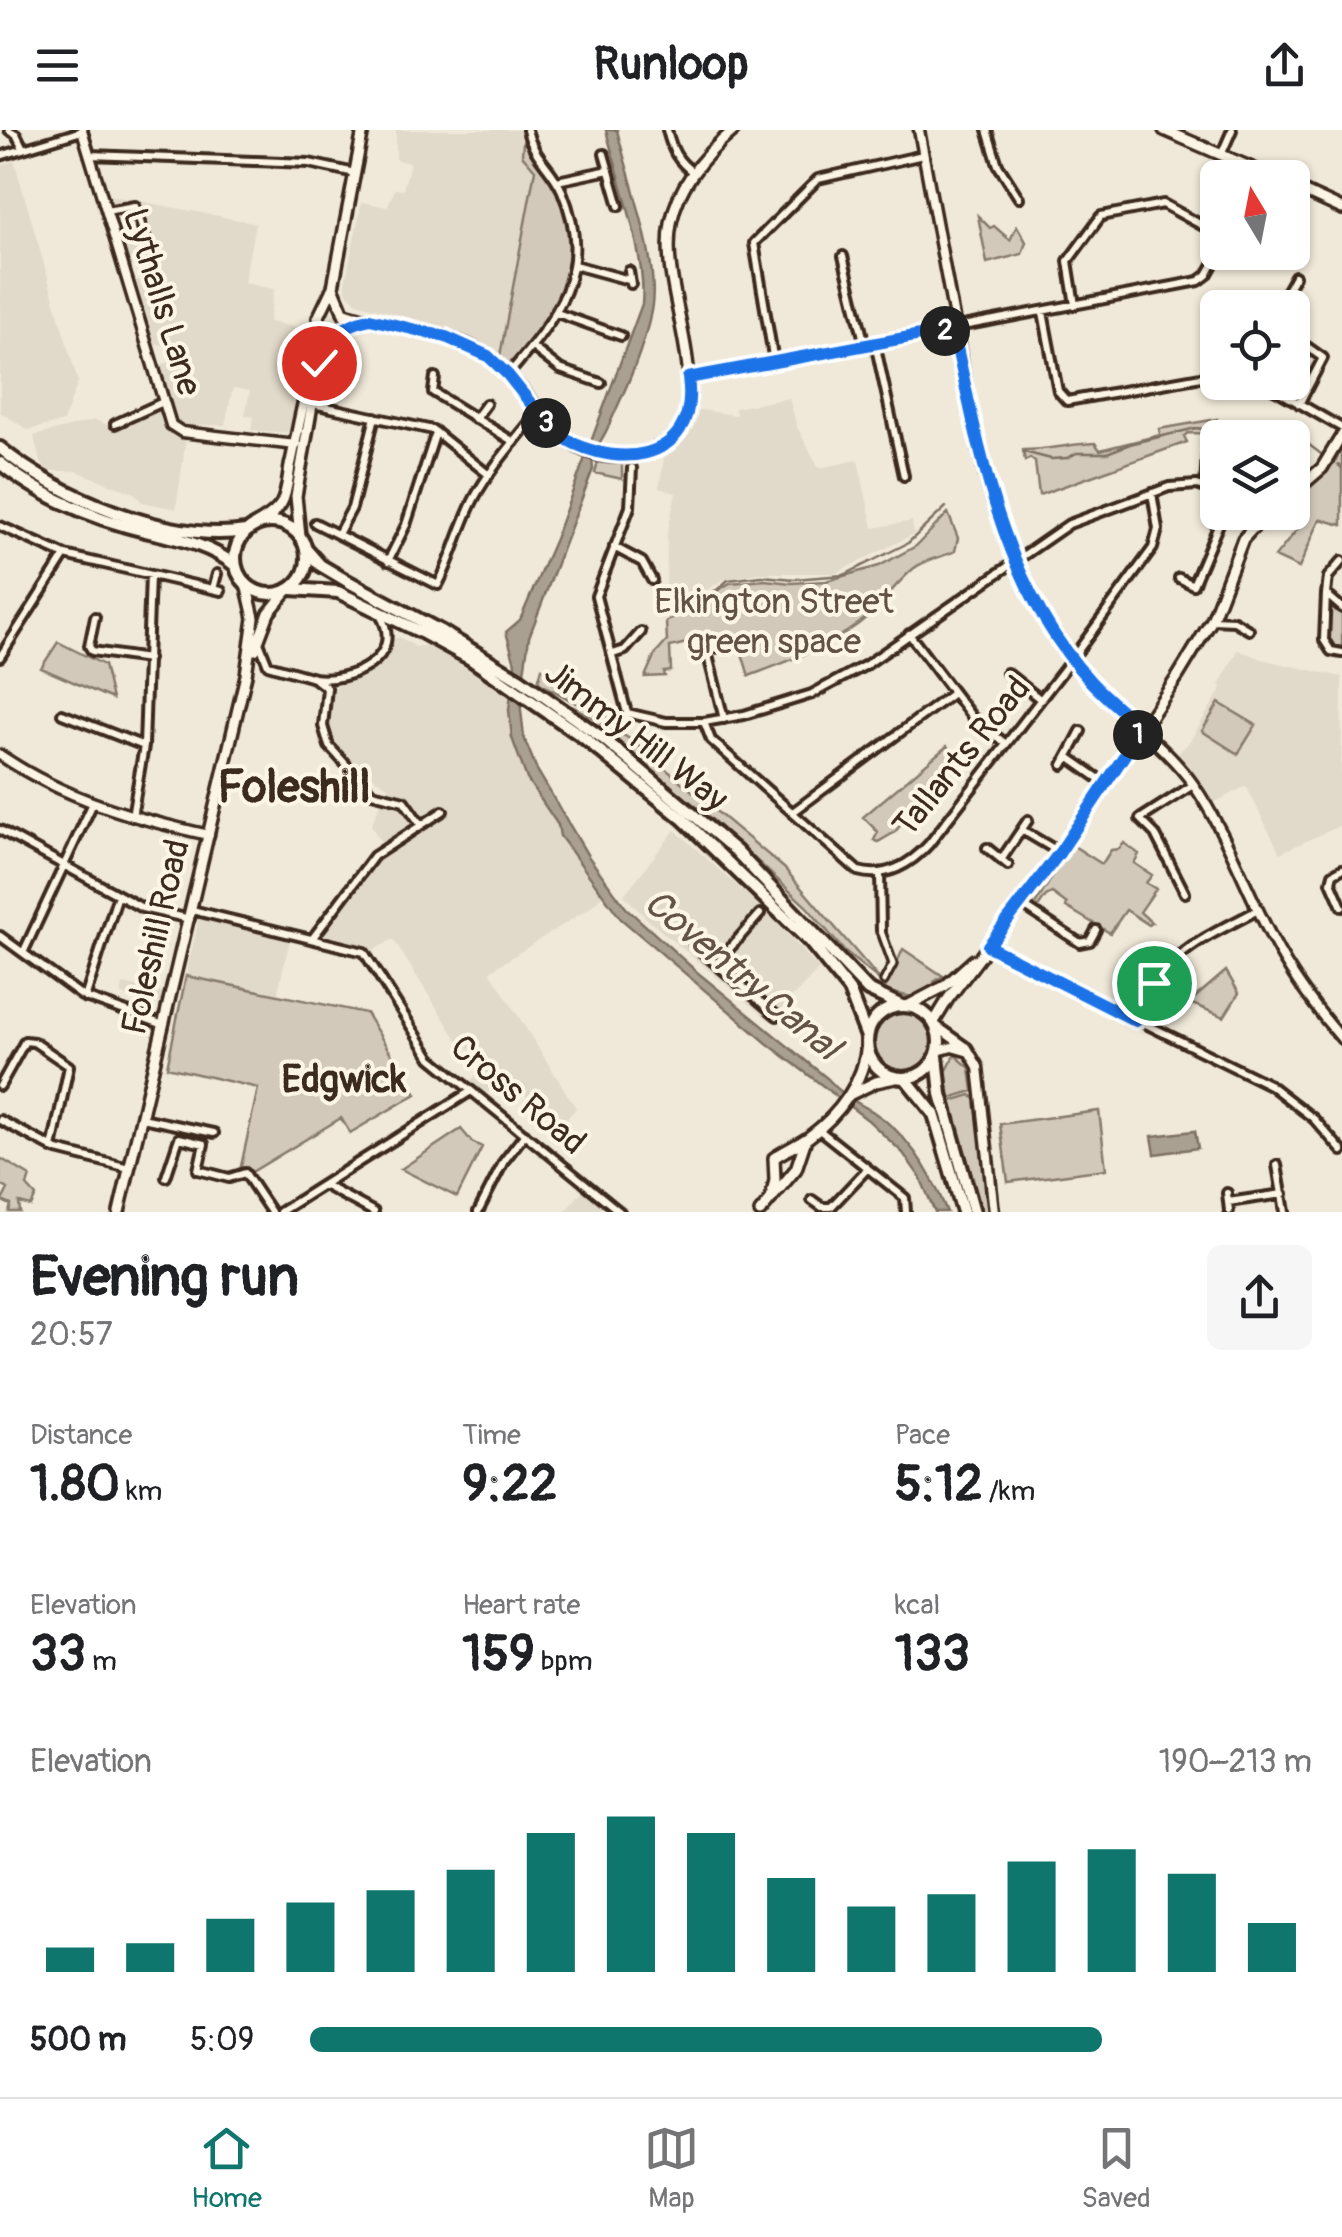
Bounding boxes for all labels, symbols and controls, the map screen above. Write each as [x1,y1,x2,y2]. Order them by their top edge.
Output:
text: Runloop [594,37,748,93]
icon: menu [30,38,85,93]
icon: share [1257,38,1312,93]
north arrow [1200,160,1310,270]
map controls [1200,160,1310,530]
street label: Lythalls Lane [113,203,211,401]
button: locate [1200,290,1310,400]
pin: 2 [920,306,970,356]
text: 2 [937,313,953,348]
pin [277,321,362,406]
icon: check [292,336,347,391]
pin: 3 [521,398,571,448]
text: 3 [538,405,554,440]
button: layers [1200,420,1310,530]
park label: Elkington Street green space [654,580,895,664]
street label: Jimmy Hill Way [536,651,737,821]
street label: Tallants Road [884,667,1040,847]
pin: 1 [1113,710,1163,760]
text: 1 [1133,717,1143,752]
district label: Foleshill [217,760,371,816]
street label: Foleshill Road [112,835,200,1039]
water label: Coventry Canal [634,879,853,1074]
pin [1112,941,1197,1026]
icon: arrive [1127,956,1182,1011]
street label: Cross Road [441,1026,595,1164]
district label: Edgwick [282,1056,407,1104]
text: Evening run [30,1243,299,1312]
button: share [1207,1245,1312,1350]
text: 20:57 [30,1315,113,1355]
text: Distance [30,1418,132,1453]
text: Time [462,1418,521,1453]
text: Pace [895,1418,950,1453]
text: 1.80 [30,1453,120,1516]
text: 9:22 [462,1453,557,1516]
text: 5:12 [895,1453,983,1516]
text: km [120,1474,162,1509]
text: /km [983,1474,1035,1509]
text: Elevation [30,1588,137,1623]
text: Heart rate [462,1588,580,1623]
text: kcal [895,1588,940,1623]
text: 33 [30,1623,86,1686]
text: 159 [462,1623,535,1686]
text: 133 [895,1623,970,1686]
text: m [86,1644,117,1679]
text: bpm [535,1644,593,1679]
text: Elevation [30,1742,152,1782]
text: 190–213 m [1159,1742,1312,1782]
text: 500 m [30,2020,126,2060]
text: 5:09 [190,2020,254,2060]
tab: Home [191,2121,262,2216]
tab: Map [644,2121,699,2216]
tab: Saved [1081,2121,1151,2216]

